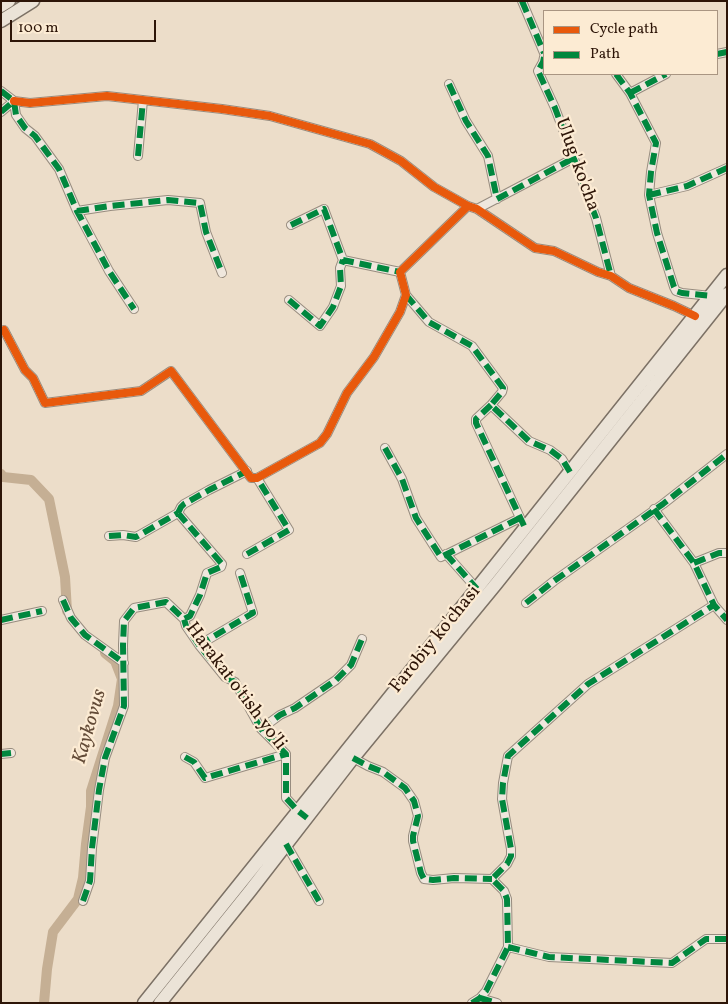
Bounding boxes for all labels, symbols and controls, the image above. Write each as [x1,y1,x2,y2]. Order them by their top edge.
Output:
scale bar [12,10,159,42]
legend [543,10,718,75]
text: 100 m [18,18,58,39]
text: Cycle path [590,19,658,40]
text: Path [590,44,620,65]
street label: Ulug' ko'cha [549,115,603,215]
street label: Farobiy ko'chasi [386,581,486,699]
street label: Harakat o'tish yo'li [180,619,290,755]
water label: Kaykovus [69,687,113,767]

